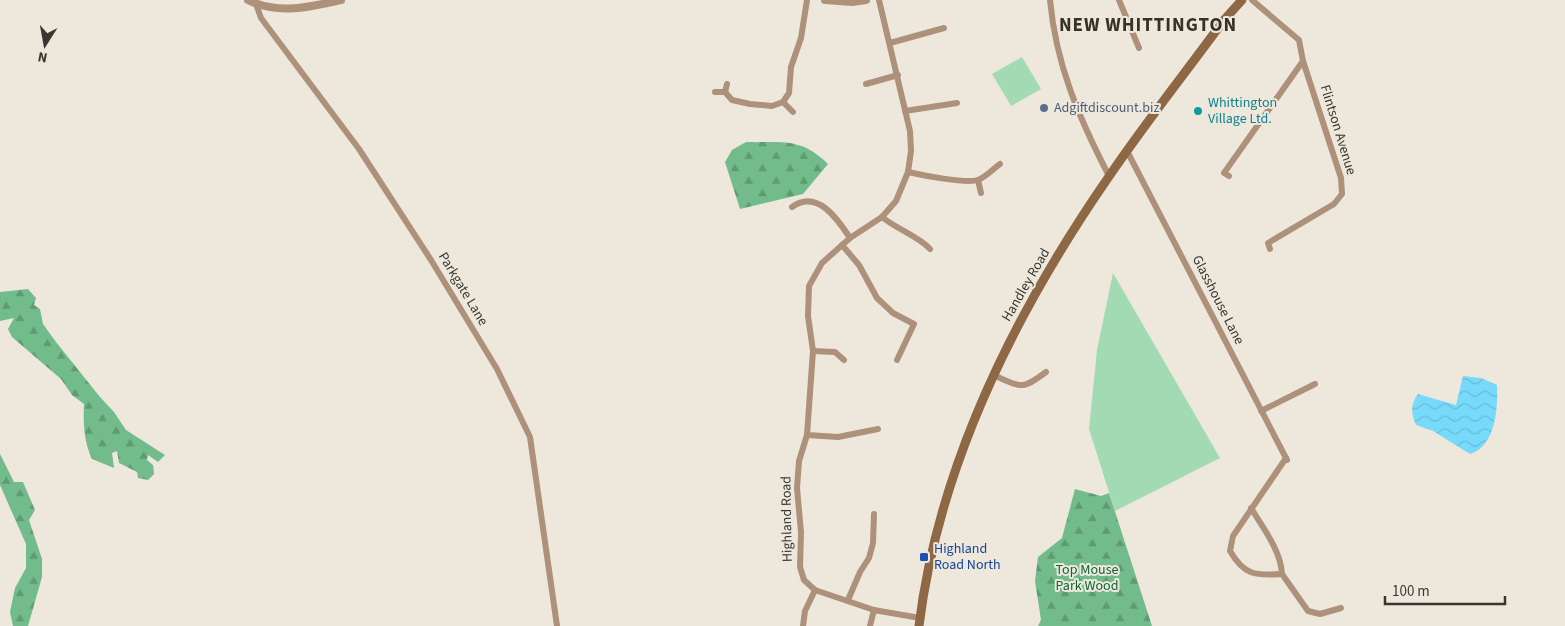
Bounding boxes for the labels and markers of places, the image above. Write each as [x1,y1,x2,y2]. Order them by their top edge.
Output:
place label: Whittington Village Ltd. [1208,93,1277,129]
place label: Adgiftdiscount.biz [1054,98,1160,118]
marker: Adgiftdiscount.biz [1038,102,1050,114]
marker: Whittington Village Ltd. [1192,105,1204,117]
place label: Highland Road North [934,539,1001,575]
marker: Highland Road North [918,551,930,563]

